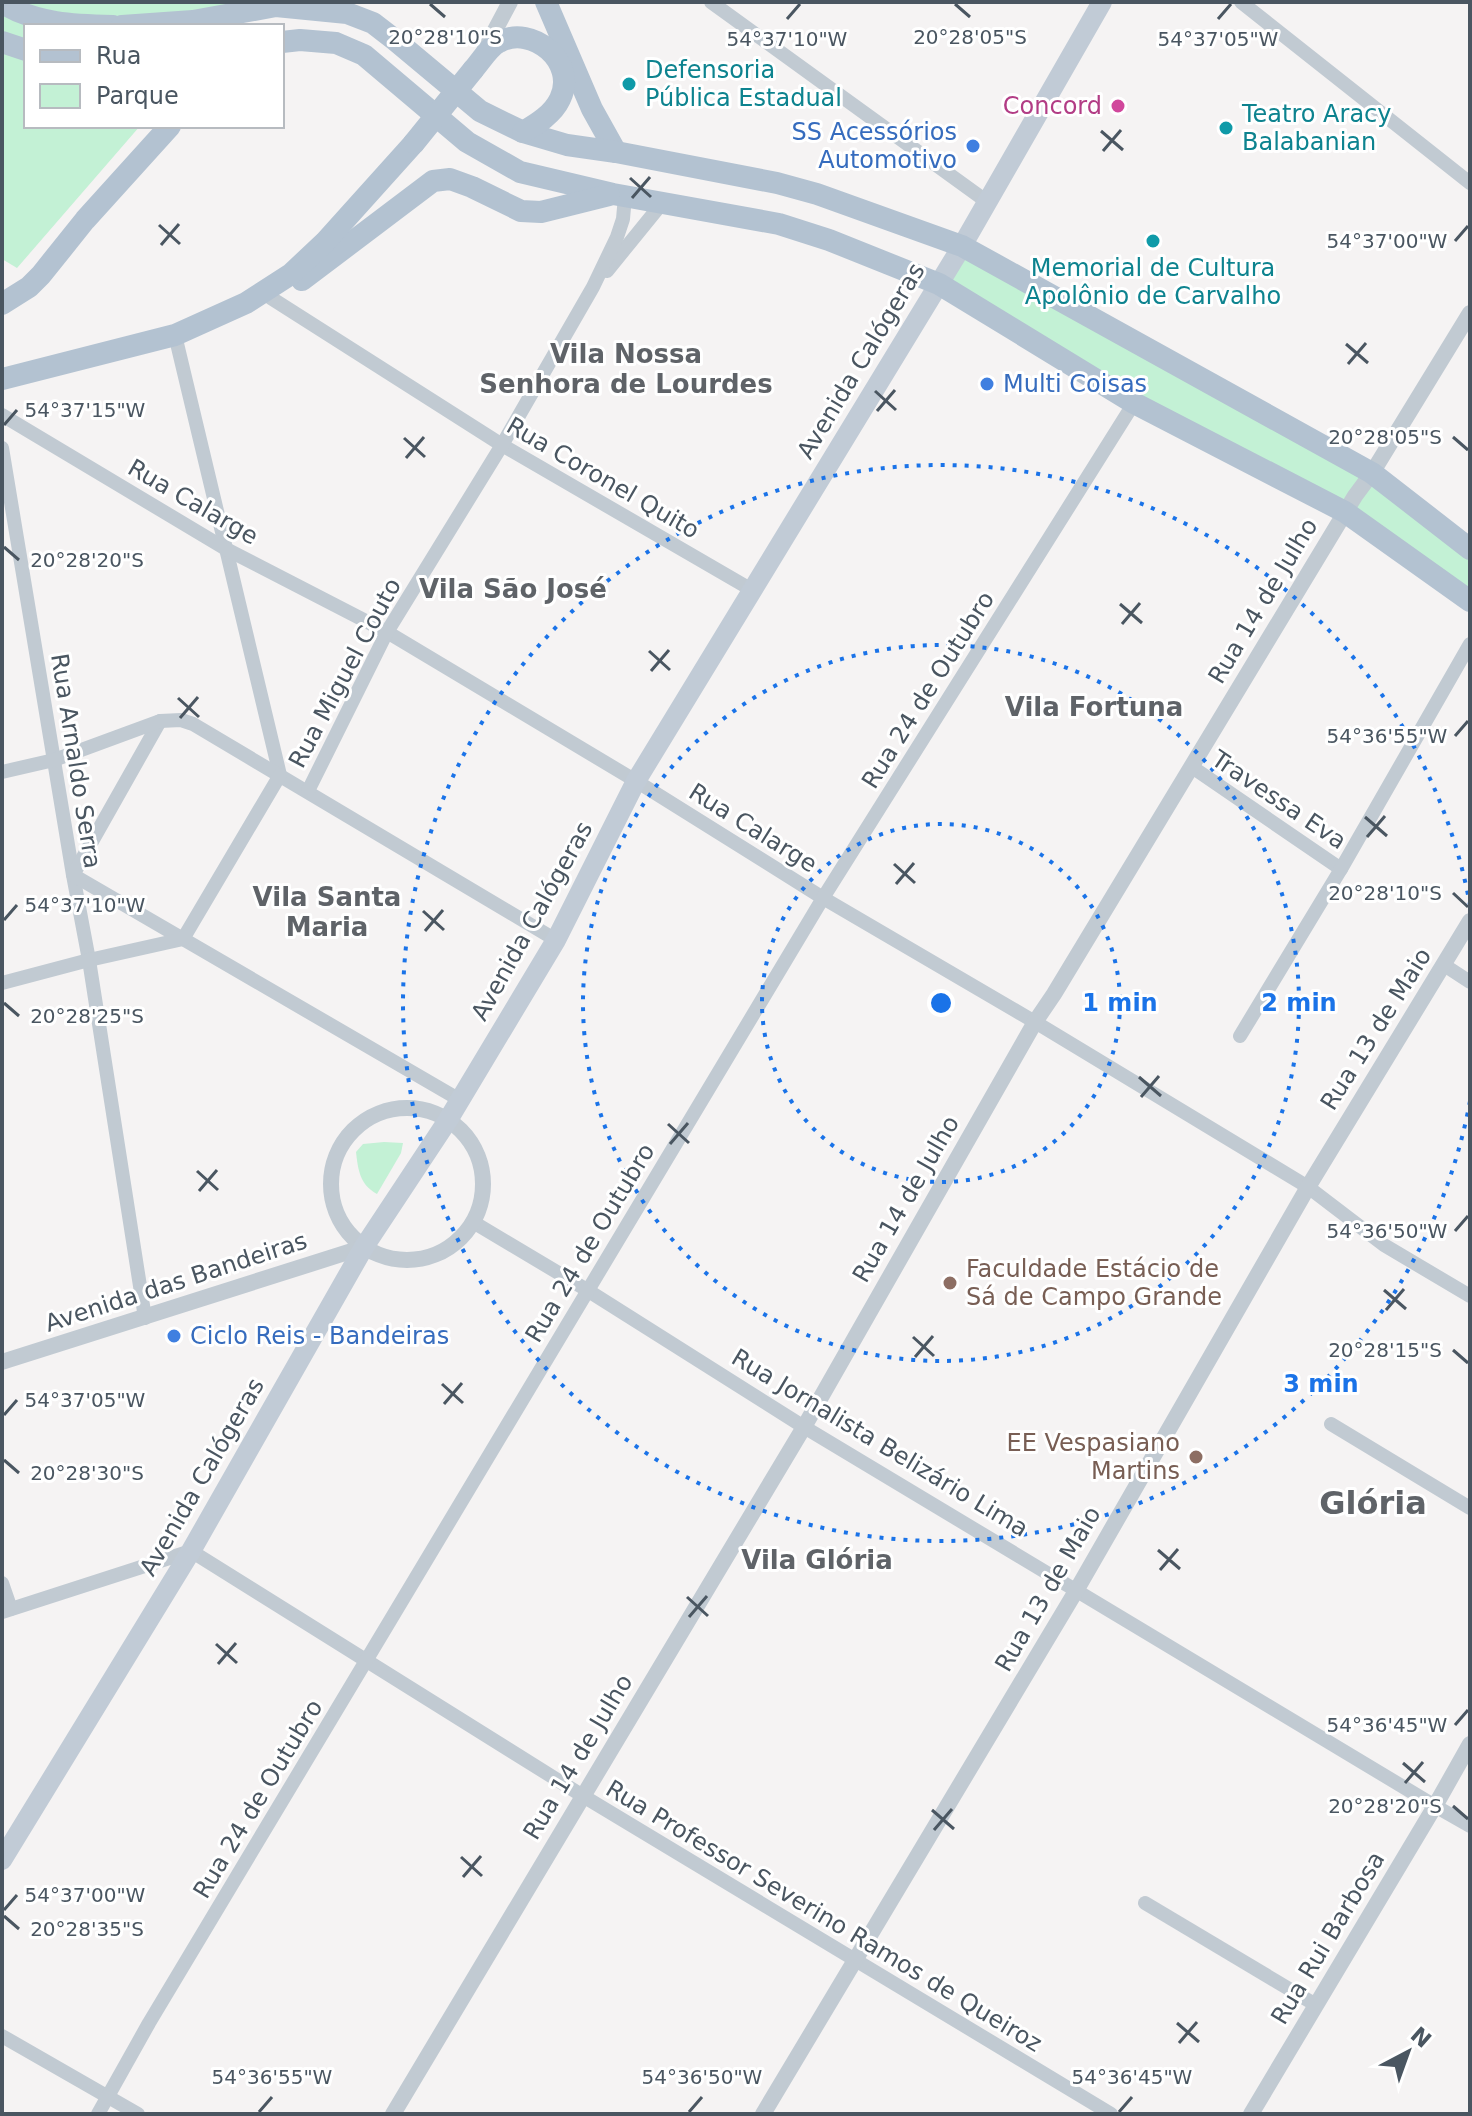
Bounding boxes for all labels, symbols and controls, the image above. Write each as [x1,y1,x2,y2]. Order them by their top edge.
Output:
legend [24,24,284,128]
text: 20°28'10"S [388,25,502,49]
text: 20°28'05"S [913,25,1027,49]
text: 54°37'10"W [727,27,848,51]
text: 54°37'05"W [1158,27,1279,51]
text: Rua [96,42,142,70]
place label: Defensoria Pública Estadual [645,56,842,112]
marker: Defensoria Pública Estadual [620,75,638,93]
text: Parque [96,82,179,110]
place label: Concord [1003,92,1102,120]
marker: Concord [1109,97,1127,115]
place label: Teatro Aracy Balabanian [1241,100,1392,156]
place label: SS Acessórios Automotivo [792,118,957,174]
marker: Teatro Aracy Balabanian [1217,119,1235,137]
marker: SS Acessórios Automotivo [964,137,982,155]
text: 54°37'00"W [1327,229,1448,253]
marker: Memorial de Cultura Apolônio de Carvalho [1144,232,1162,250]
place label: Memorial de Cultura Apolônio de Carvalho [1025,254,1281,310]
street label: Avenida Calógeras [791,258,931,464]
district label: Vila Nossa Senhora de Lourdes [479,339,773,399]
place label: Multi Coisas [1003,370,1147,398]
marker: Multi Coisas [978,375,996,393]
text: 54°37'15"W [25,398,146,422]
street label: Rua Coronel Quito [502,411,704,545]
text: 20°28'05"S [1328,425,1442,449]
street label: Rua Calarge [123,454,263,550]
street label: Rua 14 de Julho [1203,513,1323,689]
text: 20°28'20"S [30,548,144,572]
street label: Rua Miguel Couto [283,573,407,773]
district label: Vila São José [419,574,607,604]
street label: Rua 24 de Outubro [856,586,1000,794]
street label: Rua Arnaldo Serra [45,652,107,870]
district label: Vila Fortuna [1005,692,1183,722]
text: 54°36'55"W [1327,724,1448,748]
street label: Travessa Eva [1206,744,1352,855]
street label: Rua Calarge [684,778,822,878]
street label: Avenida Calógeras [466,817,598,1025]
text: 20°28'10"S [1328,881,1442,905]
district label: Vila Santa Maria [253,882,401,942]
text: 54°37'10"W [25,893,146,917]
street label: Rua 13 de Maio [1315,943,1437,1115]
centre of rings [927,989,955,1017]
text: 1 min [1082,989,1158,1017]
text: 2 min [1261,989,1337,1017]
text: 20°28'25"S [30,1004,144,1028]
street label: Rua 14 de Julho [847,1111,965,1287]
street label: Rua 24 de Outubro [520,1139,660,1347]
text: 54°36'50"W [1327,1219,1448,1243]
street label: Avenida das Bandeiras [42,1226,310,1338]
place label: Faculdade Estácio de Sá de Campo Grande [966,1255,1222,1311]
marker: Faculdade Estácio de Sá de Campo Grande [941,1274,959,1292]
place label: Ciclo Reis - Bandeiras [190,1322,449,1350]
marker: Ciclo Reis - Bandeiras [165,1327,183,1345]
text: 20°28'15"S [1328,1338,1442,1362]
street label: Rua Jornalista Belizário Lima [727,1343,1033,1543]
text: 3 min [1283,1370,1359,1398]
street label: Avenida Calógeras [134,1373,270,1581]
text: 54°37'05"W [25,1388,146,1412]
place label: EE Vespasiano Martins [1007,1429,1180,1485]
marker: EE Vespasiano Martins [1187,1448,1205,1466]
text: 20°28'30"S [30,1461,144,1485]
district label: Glória [1319,1484,1427,1522]
street label: Rua 13 de Maio [989,1502,1107,1676]
district label: Vila Glória [741,1545,893,1575]
street label: Rua 14 de Julho [518,1669,638,1845]
street label: Rua 24 de Outubro [188,1695,328,1903]
text: 54°36'45"W [1327,1713,1448,1737]
street label: Rua Professor Severino Ramos de Queiroz [601,1774,1047,2058]
text: 20°28'20"S [1328,1794,1442,1818]
street label: Rua Rui Barbosa [1265,1847,1391,2029]
text: 54°37'00"W [25,1883,146,1907]
text: 20°28'35"S [30,1917,144,1941]
north arrow [1368,2012,1448,2092]
text: N [1406,2022,1436,2053]
text: 54°36'55"W [212,2065,333,2089]
text: 54°36'50"W [642,2065,763,2089]
text: 54°36'45"W [1072,2065,1193,2089]

